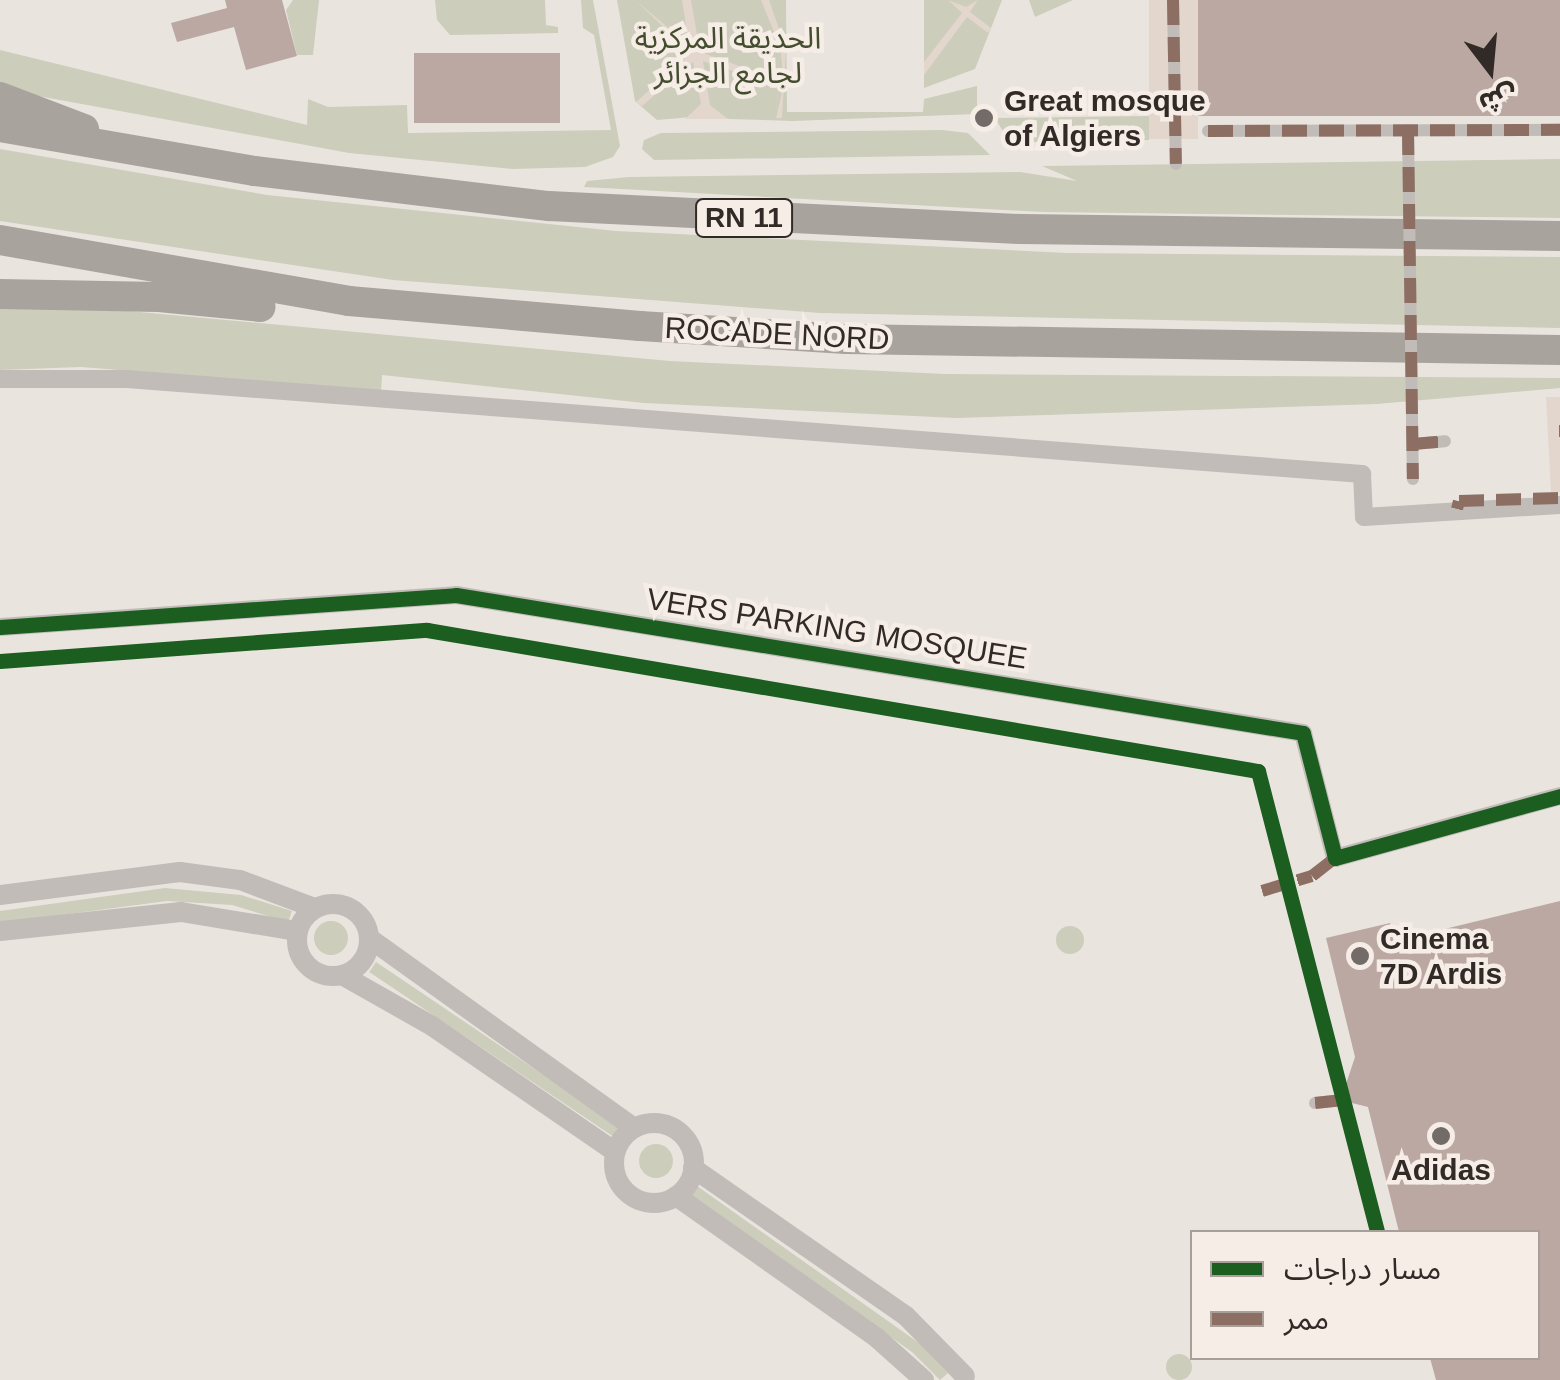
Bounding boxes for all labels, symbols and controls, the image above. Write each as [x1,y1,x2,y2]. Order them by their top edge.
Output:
park label: الحديقة المركزية لجامع الجزائر [635,20,821,90]
north arrow [1440,20,1540,120]
text: ش [1476,79,1521,120]
place label: Great mosque of Algiers [1004,83,1206,154]
marker: Great mosque of Algiers [973,107,995,129]
road number: RN 11 [694,195,794,241]
street label: ROCADE NORD [664,310,890,358]
street label: VERS PARKING MOSQUEE [644,581,1030,677]
place label: Cinema 7D Ardis [1380,921,1503,992]
marker: Cinema 7D Ardis [1349,945,1371,967]
marker: Adidas [1430,1125,1452,1147]
place label: Adidas [1391,1152,1491,1188]
legend [1190,1230,1540,1360]
text: مسار دراجات [1284,1252,1441,1285]
text: ممر [1284,1302,1329,1335]

